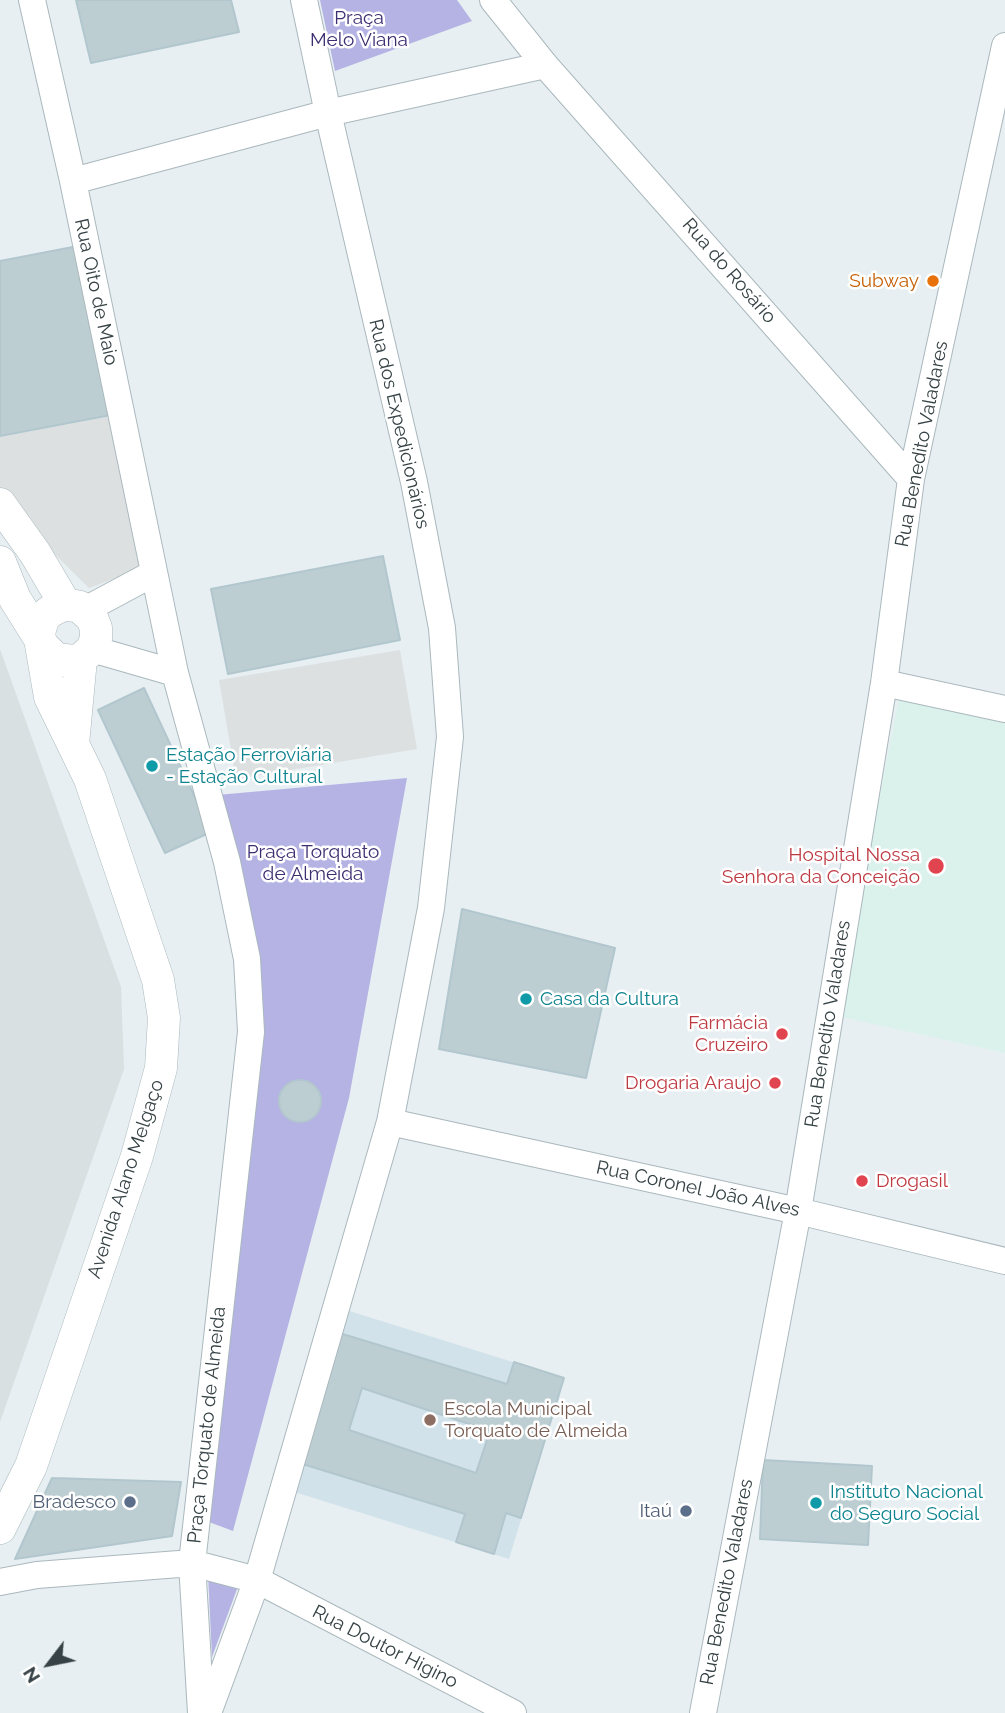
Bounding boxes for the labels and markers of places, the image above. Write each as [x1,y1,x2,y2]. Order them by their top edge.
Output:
place label: Subway [849,270,919,292]
marker: Subway [925,273,941,289]
place label: Estação Ferroviária - Estação Cultural [166,744,332,788]
marker: Estação Ferroviária - Estação Cultural [144,758,160,774]
place label: Hospital Nossa Senhora da Conceição [722,844,920,888]
marker: Hospital Nossa Senhora da Conceição [926,856,946,876]
place label: Casa da Cultura [540,988,679,1010]
marker: Casa da Cultura [518,991,534,1007]
place label: Farmácia Cruzeiro [688,1012,768,1056]
marker: Farmácia Cruzeiro [774,1026,790,1042]
place label: Drogaria Araujo [625,1072,761,1094]
marker: Drogaria Araujo [767,1075,783,1091]
place label: Drogasil [876,1170,948,1192]
marker: Drogasil [854,1173,870,1189]
place label: Escola Municipal Torquato de Almeida [444,1398,628,1442]
marker: Escola Municipal Torquato de Almeida [422,1412,438,1428]
place label: Instituto Nacional do Seguro Social [830,1481,983,1525]
place label: Bradesco [33,1491,116,1513]
marker: Bradesco [122,1494,138,1510]
marker: Instituto Nacional do Seguro Social [808,1495,824,1511]
place label: Itaú [639,1500,672,1522]
marker: Itaú [678,1503,694,1519]

